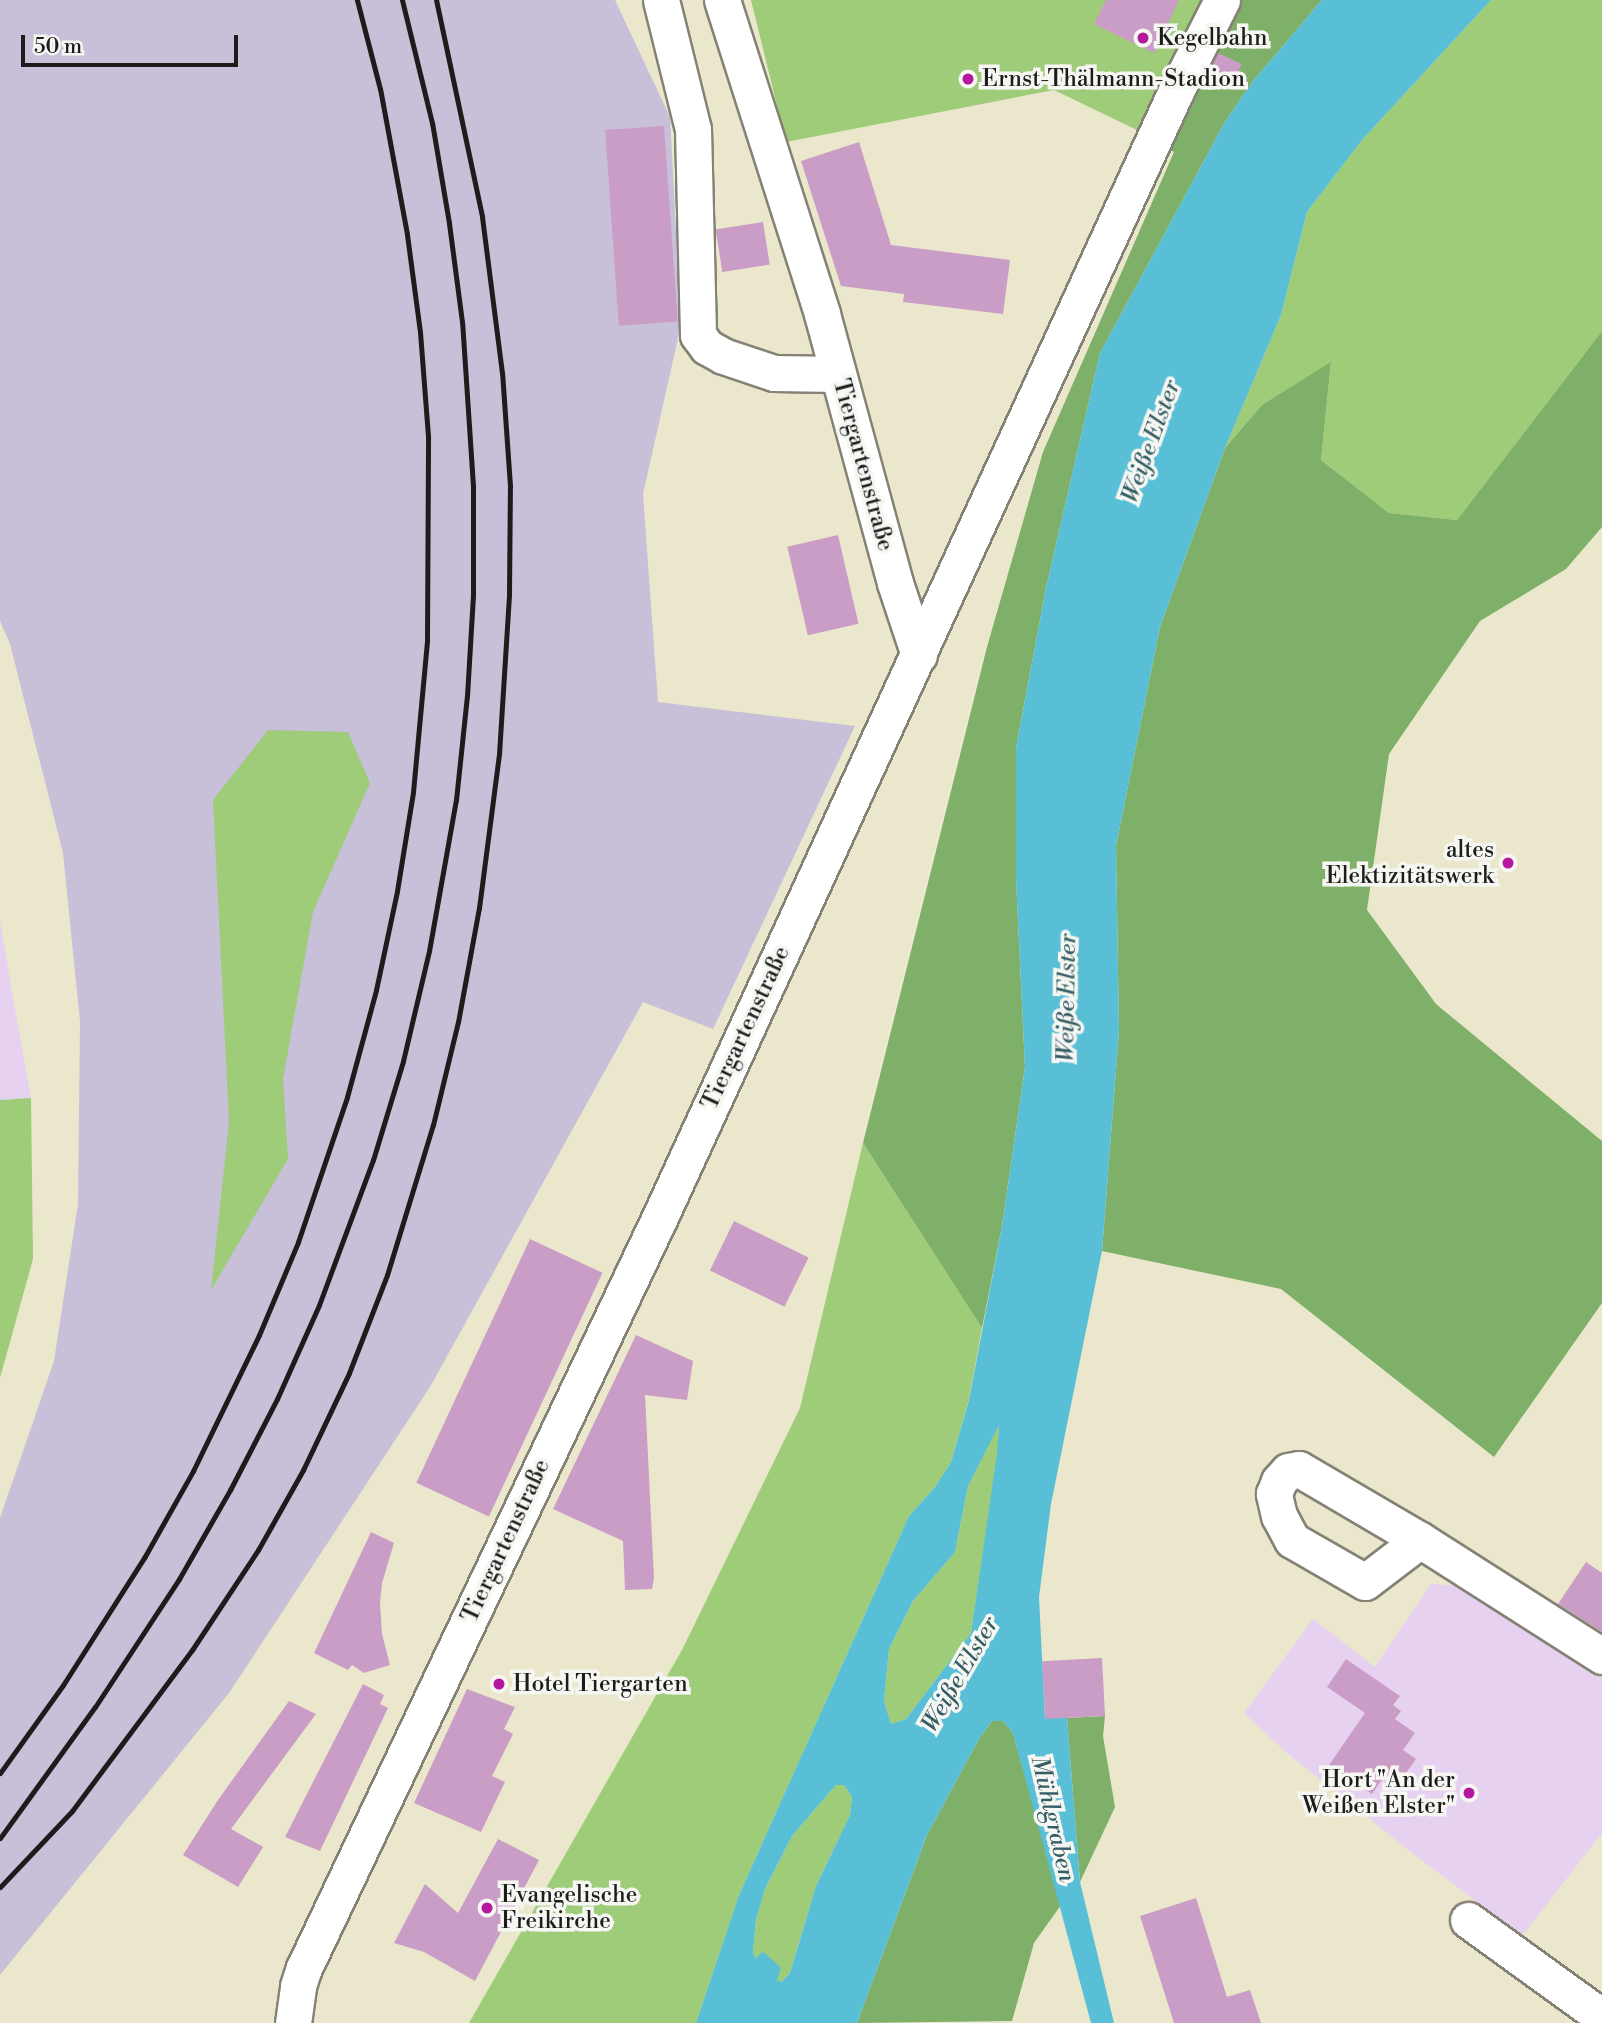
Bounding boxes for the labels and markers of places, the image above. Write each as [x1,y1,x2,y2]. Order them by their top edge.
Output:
place label: Kegelbahn [1157,24,1268,52]
marker: Kegelbahn [1135,30,1151,46]
place label: Ernst-Thälmann-Stadion [982,65,1245,93]
marker: Ernst-Thälmann-Stadion [960,71,976,87]
place label: altes Elektizitätswerk [1326,836,1494,890]
marker: altes Elektizitätswerk [1500,855,1516,871]
place label: Hotel Tiergarten [513,1670,688,1698]
marker: Hotel Tiergarten [491,1676,507,1692]
place label: Hort "An der Weißen Elster" [1302,1766,1455,1820]
marker: Hort "An der Weißen Elster" [1461,1785,1477,1801]
place label: Evangelische Freikirche [501,1881,637,1935]
marker: Evangelische Freikirche [479,1900,495,1916]

